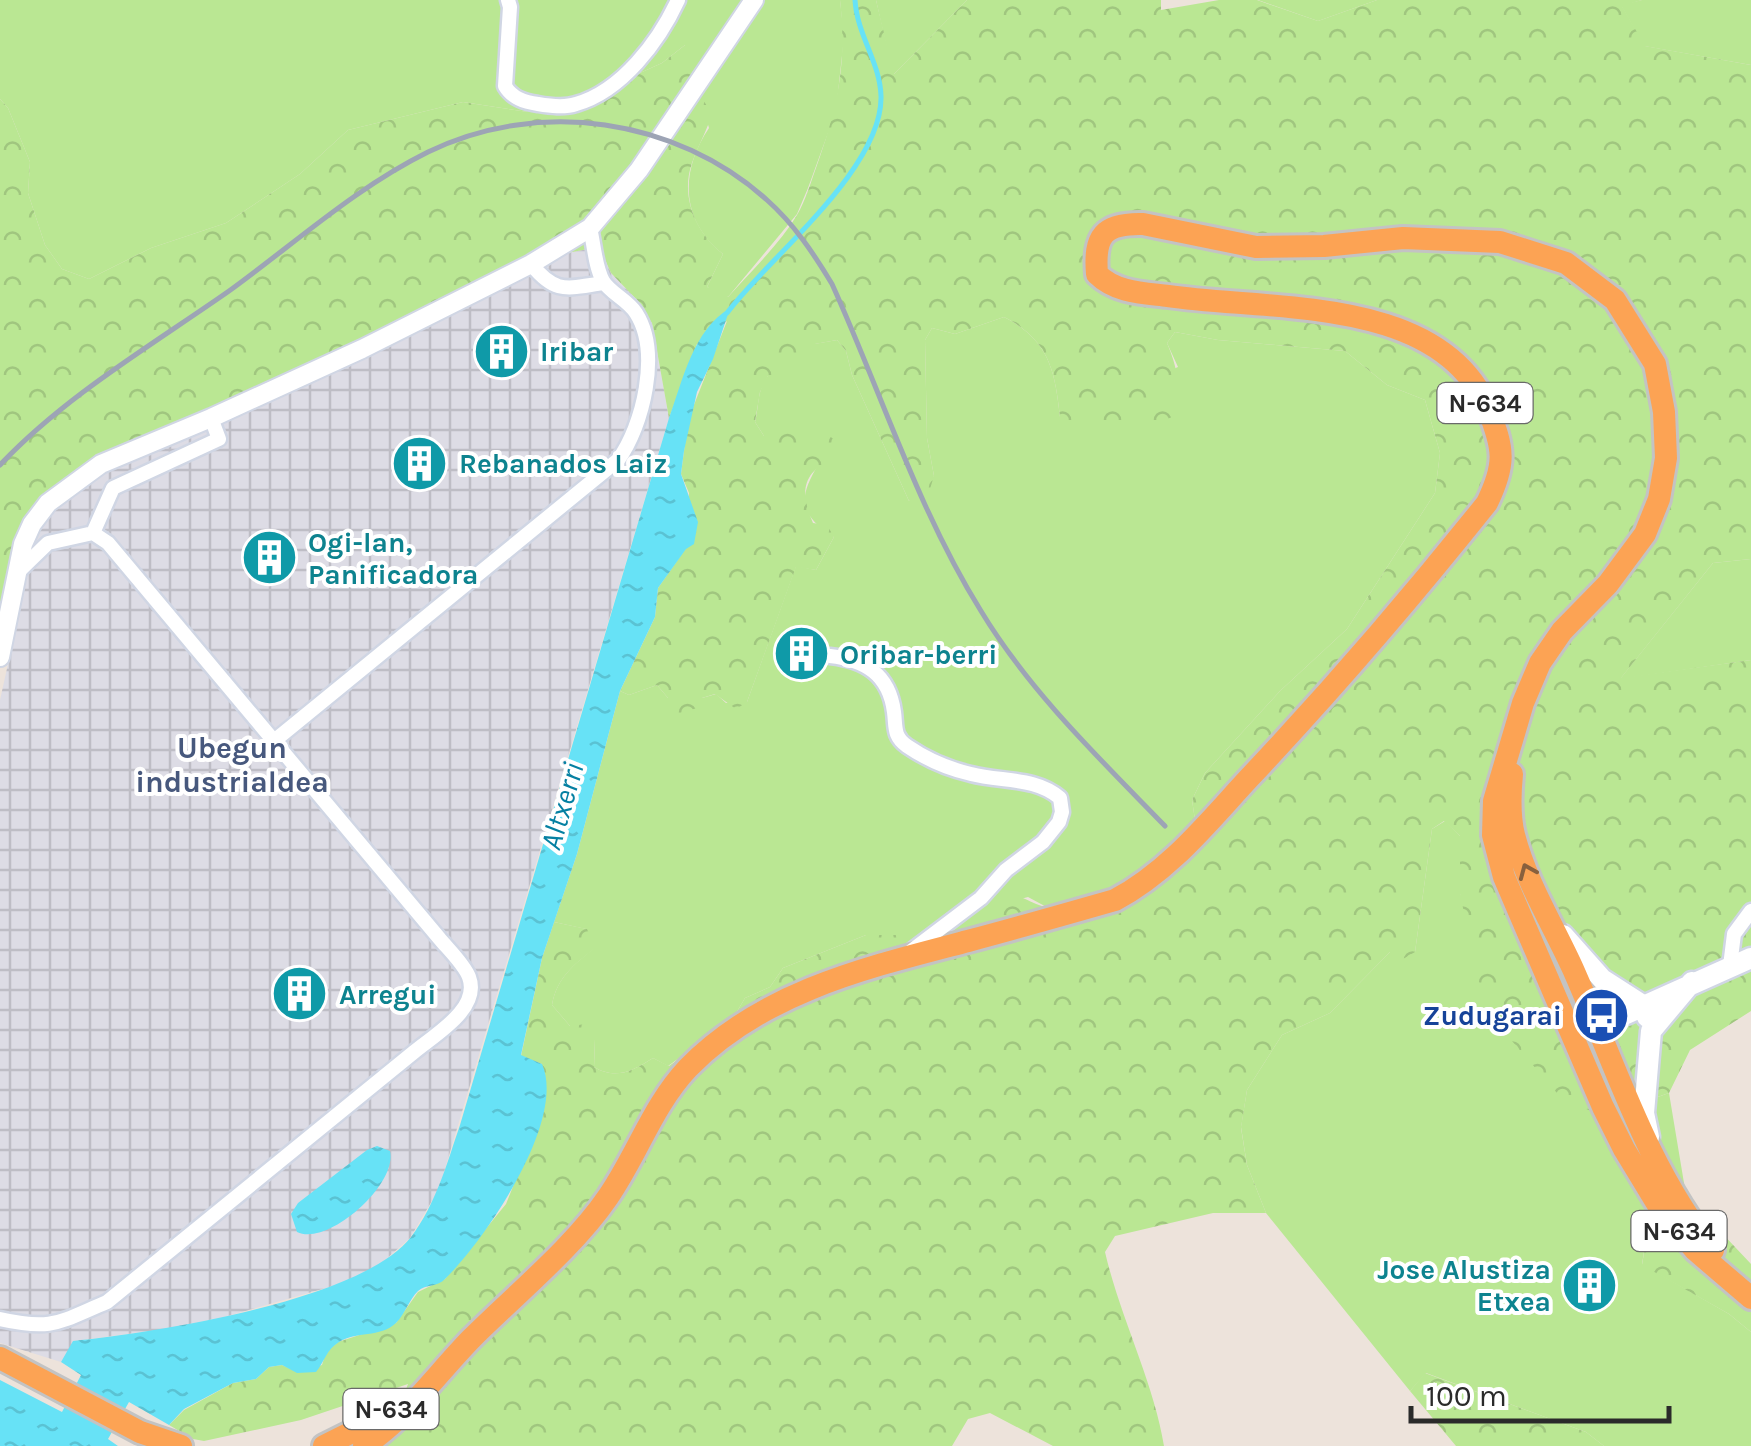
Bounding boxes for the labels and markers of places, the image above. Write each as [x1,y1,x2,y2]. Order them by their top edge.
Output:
building icon: Iribar [471,321,531,381]
place label: Iribar [540,335,613,368]
building icon: Rebanados Laiz [390,433,450,493]
place label: Rebanados Laiz [459,447,667,480]
place label: Ogi-lan, Panificadora [308,526,478,591]
building icon: Ogi-lan, Panificadora [239,528,299,588]
building icon: Oribar-berri [771,624,831,684]
place label: Oribar-berri [840,638,998,671]
building icon: Arregui [270,964,330,1024]
place label: Arregui [339,978,436,1011]
bus stop icon: Zudugarai [1571,985,1631,1045]
place label: Zudugarai [1423,999,1562,1032]
place label: Jose Alustiza Etxea [1377,1253,1551,1318]
building icon: Jose Alustiza Etxea [1560,1255,1620,1315]

